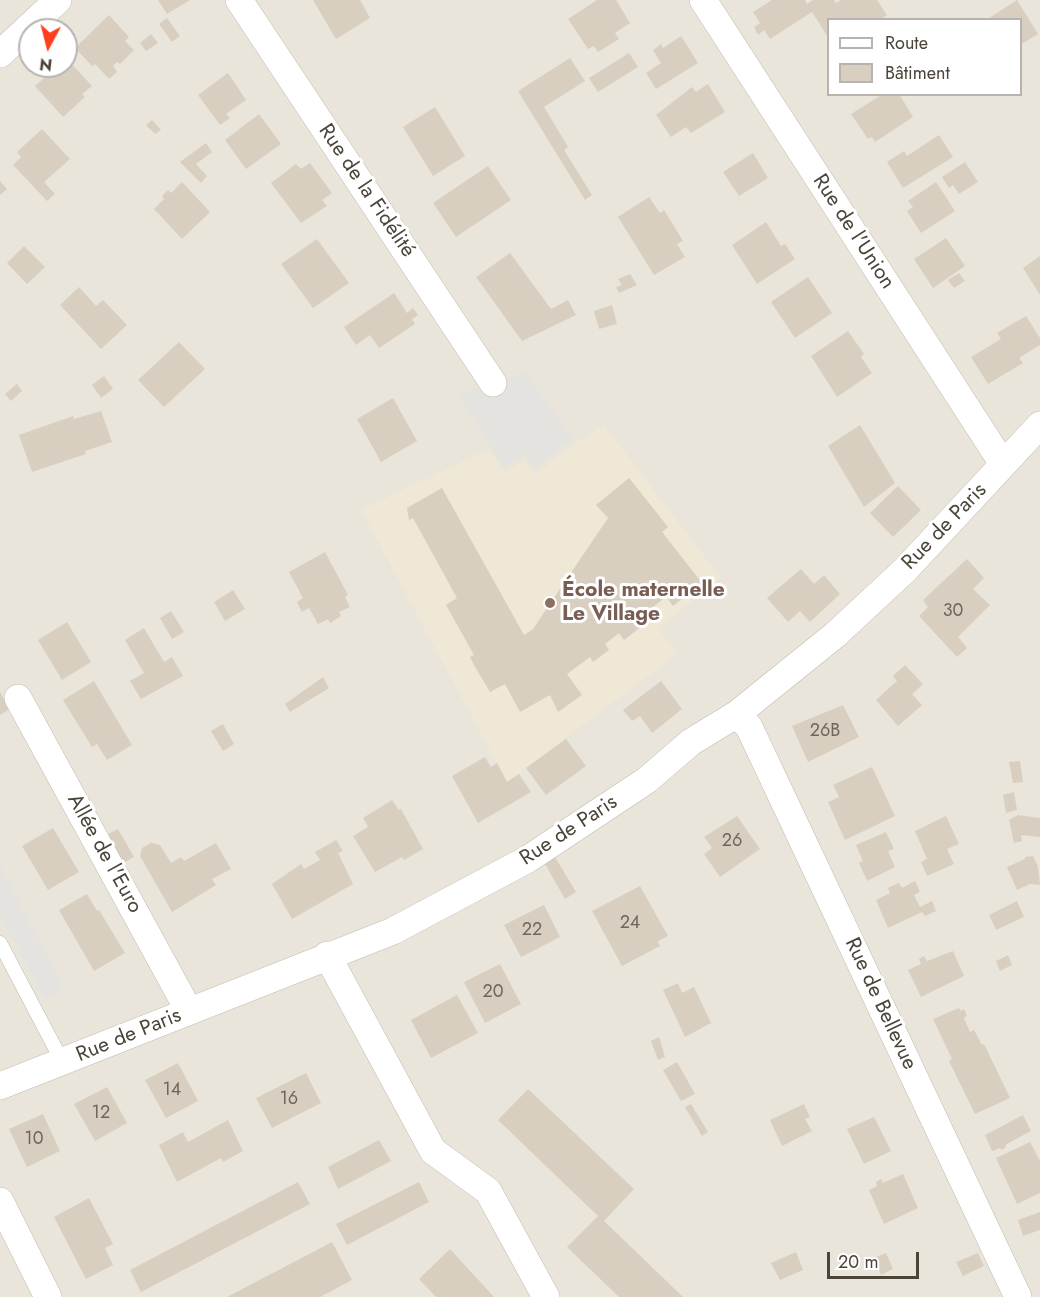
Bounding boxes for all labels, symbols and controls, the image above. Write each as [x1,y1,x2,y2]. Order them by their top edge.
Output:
north arrow [18,18,78,78]
legend [827,18,1022,96]
text: Route [885,30,928,56]
text: N [38,52,54,77]
text: Bâtiment [885,60,950,86]
street label: Rue de la Fidélité [312,120,420,262]
street label: Rue de l'Union [807,170,899,294]
street label: Rue de Paris [897,478,993,576]
place label: École maternelle Le Village [562,578,725,628]
marker: École maternelle Le Village [543,596,557,610]
house number: 30 [943,601,963,623]
house number: 26B [810,721,840,743]
street label: Allée de l'Euro [61,790,147,918]
street label: Rue de Paris [516,790,622,872]
house number: 26 [722,831,742,853]
house number: 24 [620,913,640,935]
house number: 22 [522,920,542,942]
street label: Rue de Bellevue [838,934,922,1074]
house number: 20 [482,982,504,1004]
street label: Rue de Paris [73,1004,185,1068]
house number: 14 [163,1080,181,1102]
house number: 16 [280,1089,298,1111]
house number: 12 [92,1103,110,1125]
house number: 10 [25,1129,43,1151]
scale bar [830,1240,922,1278]
text: 20 m [838,1249,878,1275]

